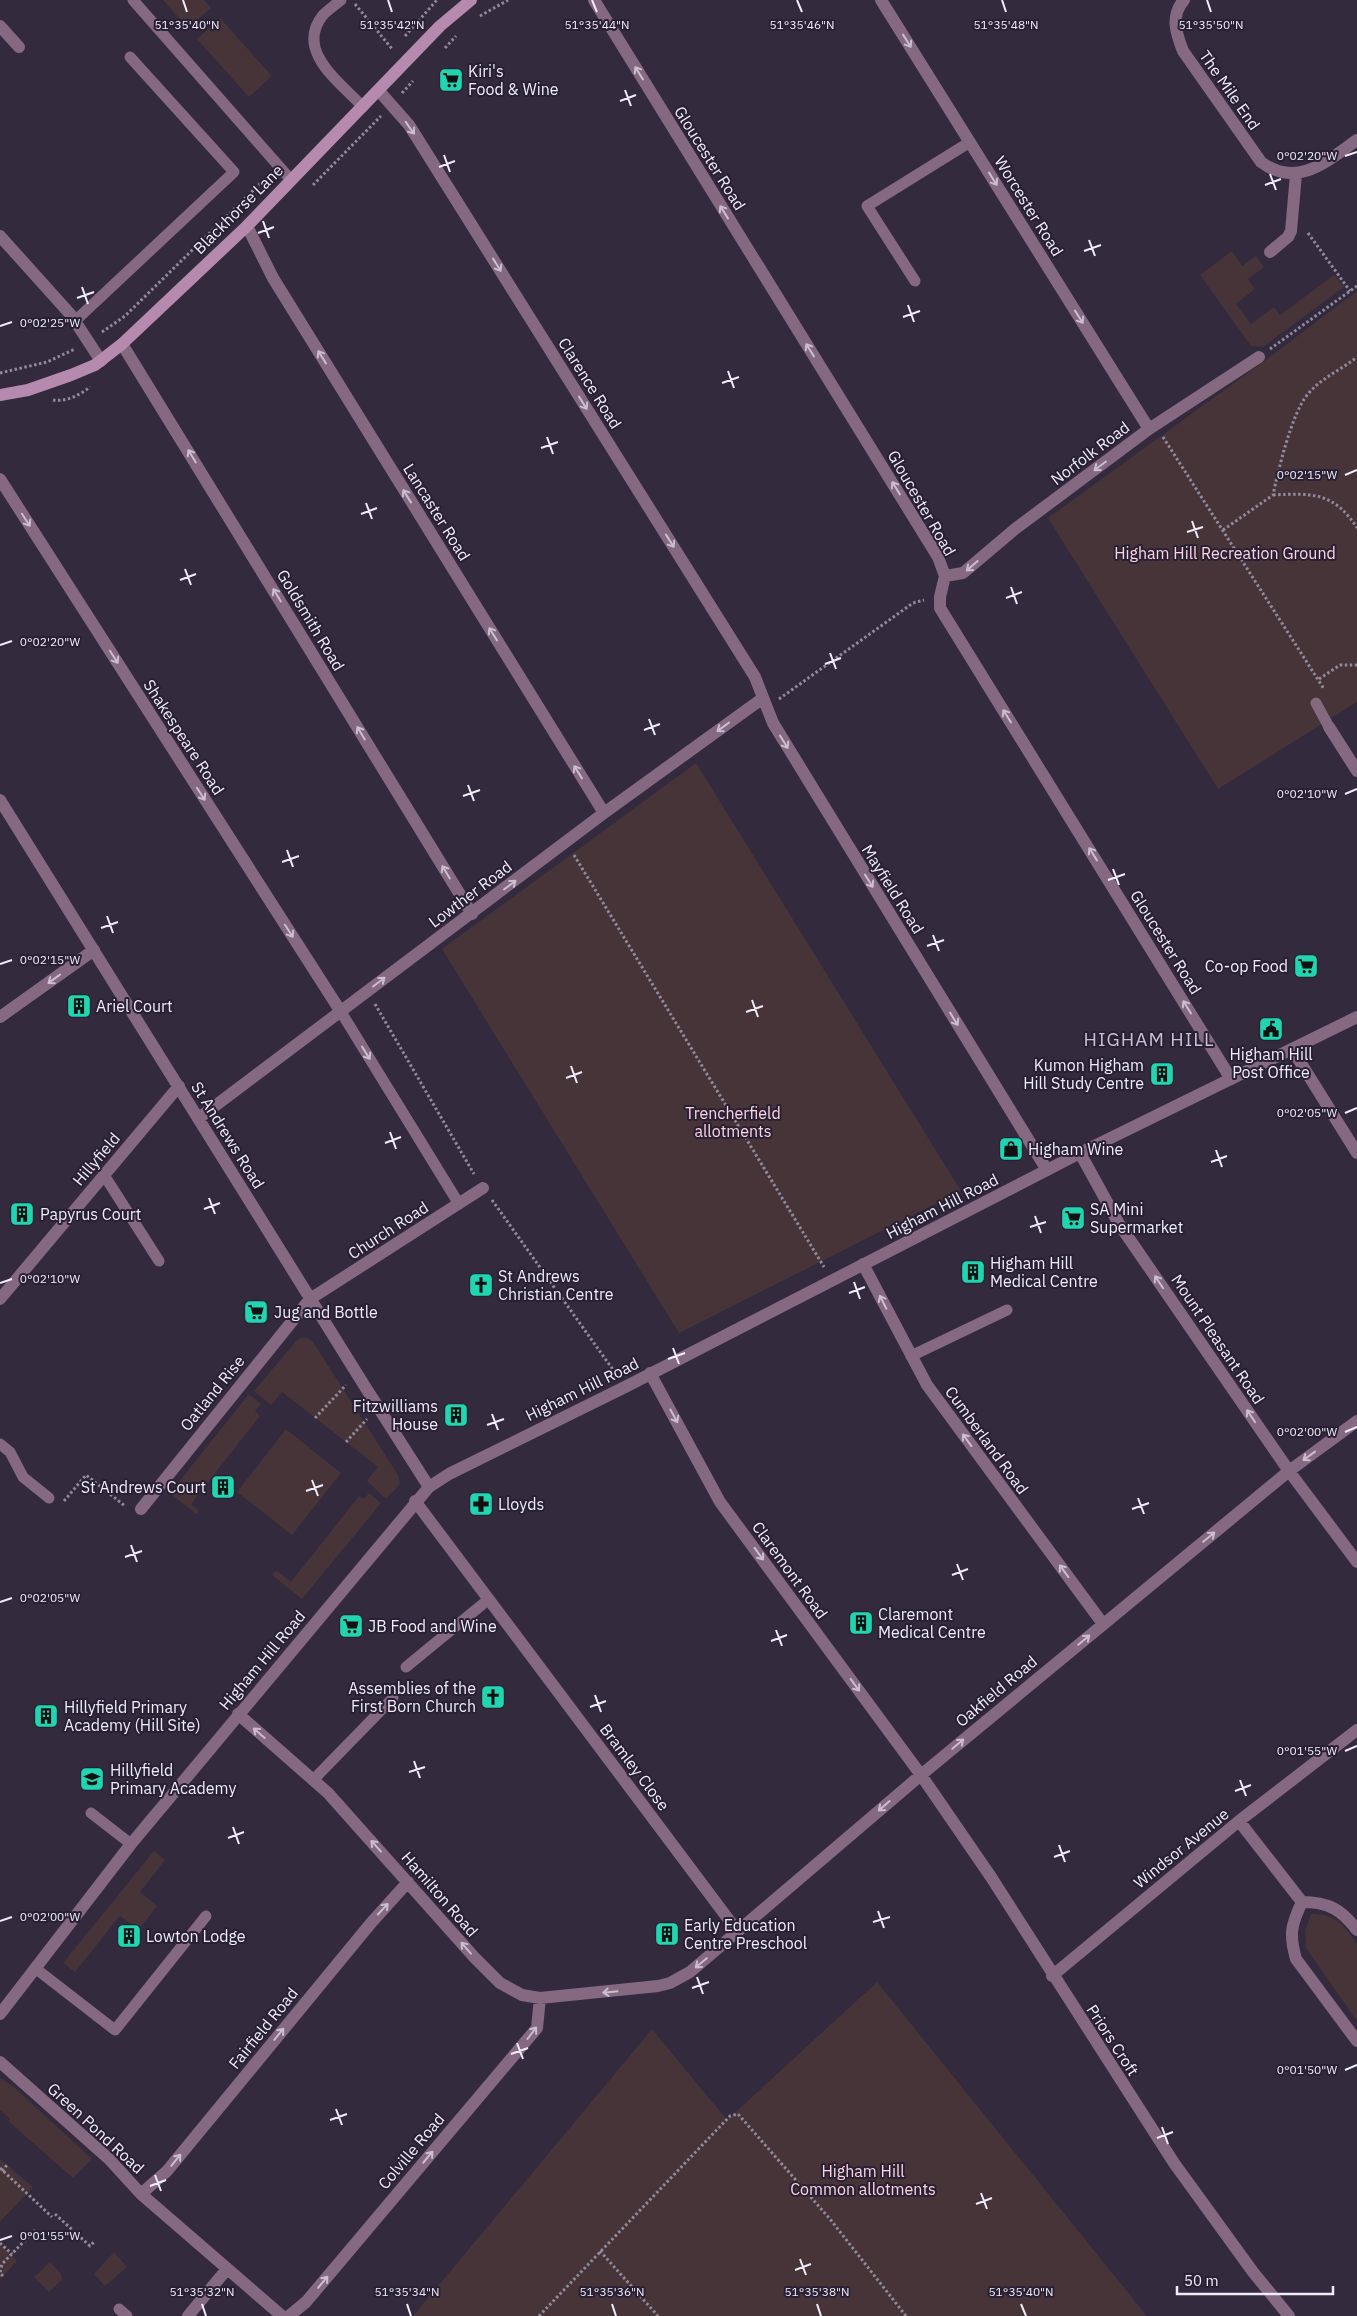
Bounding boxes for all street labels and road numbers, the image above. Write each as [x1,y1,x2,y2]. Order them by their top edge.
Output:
street label: The Mile End [1195,46,1265,134]
street label: Gloucester Road [670,102,750,214]
street label: Worcester Road [990,152,1068,260]
street label: Blackhorse Lane [189,160,287,258]
street label: Clarence Road [554,334,626,432]
street label: Norfolk Road [1047,417,1133,489]
street label: Gloucester Road [884,447,960,559]
street label: Lancaster Road [399,460,475,564]
street label: Goldsmith Road [273,566,349,674]
street label: Shakespeare Road [139,676,229,798]
street label: Mayfield Road [858,841,928,937]
street label: Lowther Road [424,856,516,932]
street label: Gloucester Road [1126,886,1206,998]
street label: St Andrews Road [187,1078,269,1192]
street label: Hillyfield [68,1128,124,1190]
street label: Higham Hill Road [882,1169,1002,1243]
street label: Church Road [344,1197,432,1263]
street label: Mount Pleasant Road [1167,1270,1269,1408]
street label: Oatland Rise [175,1351,249,1435]
street label: Higham Hill Road [522,1353,642,1425]
street label: Cumberland Road [941,1382,1033,1498]
street label: Claremont Road [748,1517,832,1623]
street label: Higham Hill Road [215,1606,309,1714]
street label: Oakfield Road [951,1651,1041,1731]
street label: Bramley Close [596,1720,674,1814]
street label: Windsor Avenue [1129,1803,1233,1892]
street label: Hamilton Road [398,1847,482,1941]
street label: Fairfield Road [224,1983,302,2073]
street label: Priors Croft [1083,2001,1143,2079]
street label: Green Pond Road [44,2078,148,2178]
street label: Colville Road [373,2109,449,2193]

